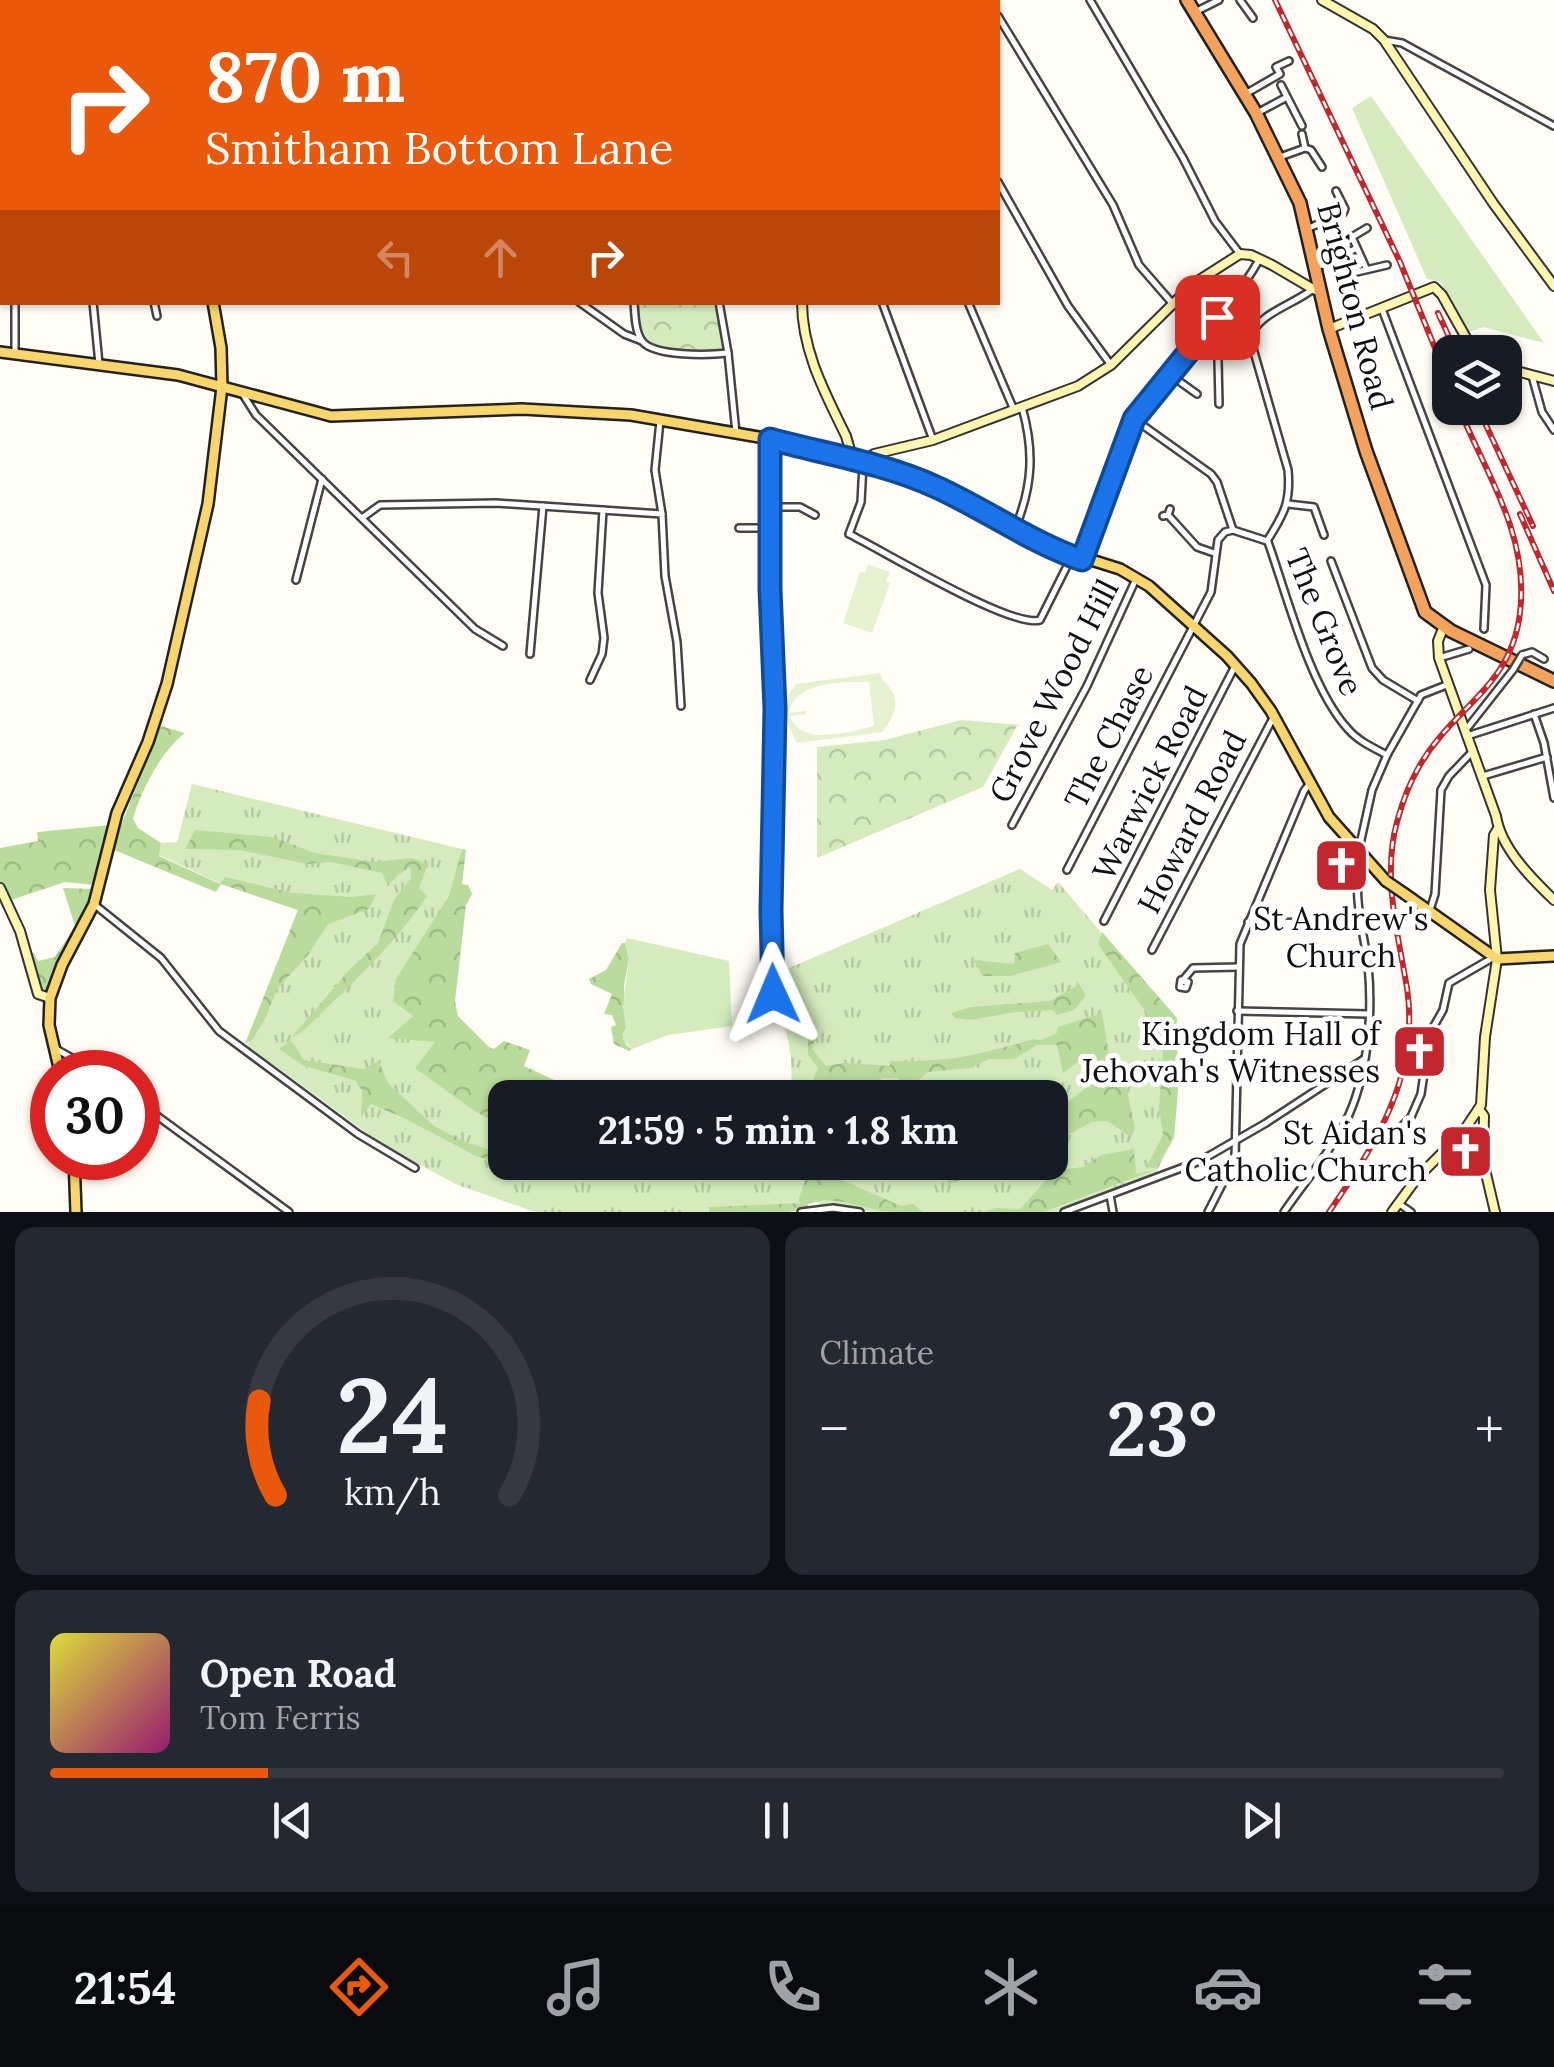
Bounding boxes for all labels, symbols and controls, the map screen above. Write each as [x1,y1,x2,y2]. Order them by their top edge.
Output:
text: 870 m [205,32,405,121]
icon: right [40,40,170,170]
text: Smitham Bottom Lane [205,119,673,176]
street label: Brighton Road [1308,198,1403,414]
icon: left [368,230,423,285]
icon: ahead [473,230,528,285]
icon: right [578,230,633,285]
pin [1175,275,1260,360]
icon: arrive [1190,290,1245,345]
map controls [1432,335,1522,425]
button: layers [1432,335,1522,425]
street label: The Grove [1276,542,1373,701]
street label: Grove Wood Hill [980,572,1127,809]
street label: The Chase [1055,658,1162,815]
street label: Warwick Road [1083,679,1216,887]
street label: Howard Road [1128,723,1255,920]
church icon: St Andrew's Church [1311,835,1371,895]
place label: St Andrew's Church [1253,898,1429,976]
position arrow [721,942,825,1046]
place label: Kingdom Hall of Jehovah's Witnesses [1080,1013,1382,1091]
church icon: Kingdom Hall of Jehovah's Witnesses [1389,1022,1449,1082]
speed limit sign: 30 [30,1050,160,1180]
text: 21:59 · 5 min · 1.8 km [598,1106,958,1154]
place label: St Aidan's Catholic Church [1184,1112,1427,1190]
church icon: St Aidan's Catholic Church [1436,1121,1496,1181]
text: Climate [820,1332,934,1373]
text: 24 [336,1348,448,1481]
text: 23° [1106,1381,1217,1477]
text: − [820,1394,849,1464]
text: + [1475,1394,1504,1464]
text: km/h [344,1469,441,1515]
text: Open Road [200,1649,396,1697]
text: Tom Ferris [200,1697,361,1738]
icon: previous [265,1793,320,1848]
icon: pause [749,1793,804,1848]
icon: next [1234,1793,1289,1848]
icon: directions [324,1952,394,2022]
icon: music [541,1952,611,2022]
icon: phone [758,1952,828,2022]
icon: climate [976,1952,1046,2022]
icon: car [1193,1952,1263,2022]
icon: filters [1410,1952,1480,2022]
text: 21:54 [74,1959,177,2016]

